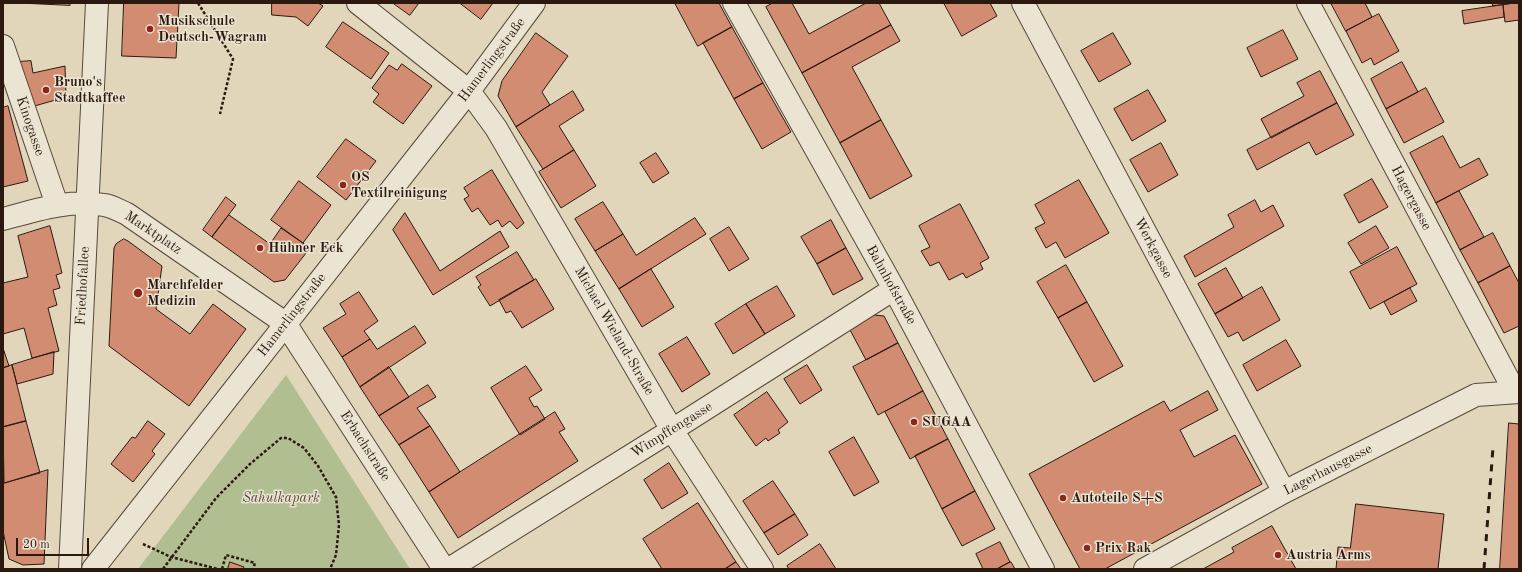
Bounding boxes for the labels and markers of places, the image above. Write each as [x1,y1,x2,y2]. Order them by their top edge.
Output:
place label: Musikschule Deutsch-Wagram [158,13,267,46]
marker: Musikschule Deutsch-Wagram [145,24,155,34]
place label: Bruno's Stadtkaffee [54,74,125,106]
marker: Bruno's Stadtkaffee [41,85,51,95]
place label: OS Textilreinigung [351,169,447,202]
marker: OS Textilreinigung [338,180,348,190]
place label: Hühner Eck [268,240,344,256]
marker: Hühner Eck [255,243,265,253]
place label: Marchfelder Medizin [147,277,223,310]
marker: Marchfelder Medizin [132,287,144,299]
place label: SUGAA [922,414,971,430]
marker: SUGAA [909,417,919,427]
place label: Autoteile S+S [1071,490,1163,506]
marker: Autoteile S+S [1058,493,1068,503]
place label: Prix Rak [1095,540,1151,556]
marker: Prix Rak [1082,543,1092,553]
place label: Austria Arms [1286,547,1370,563]
marker: Austria Arms [1273,550,1283,560]

